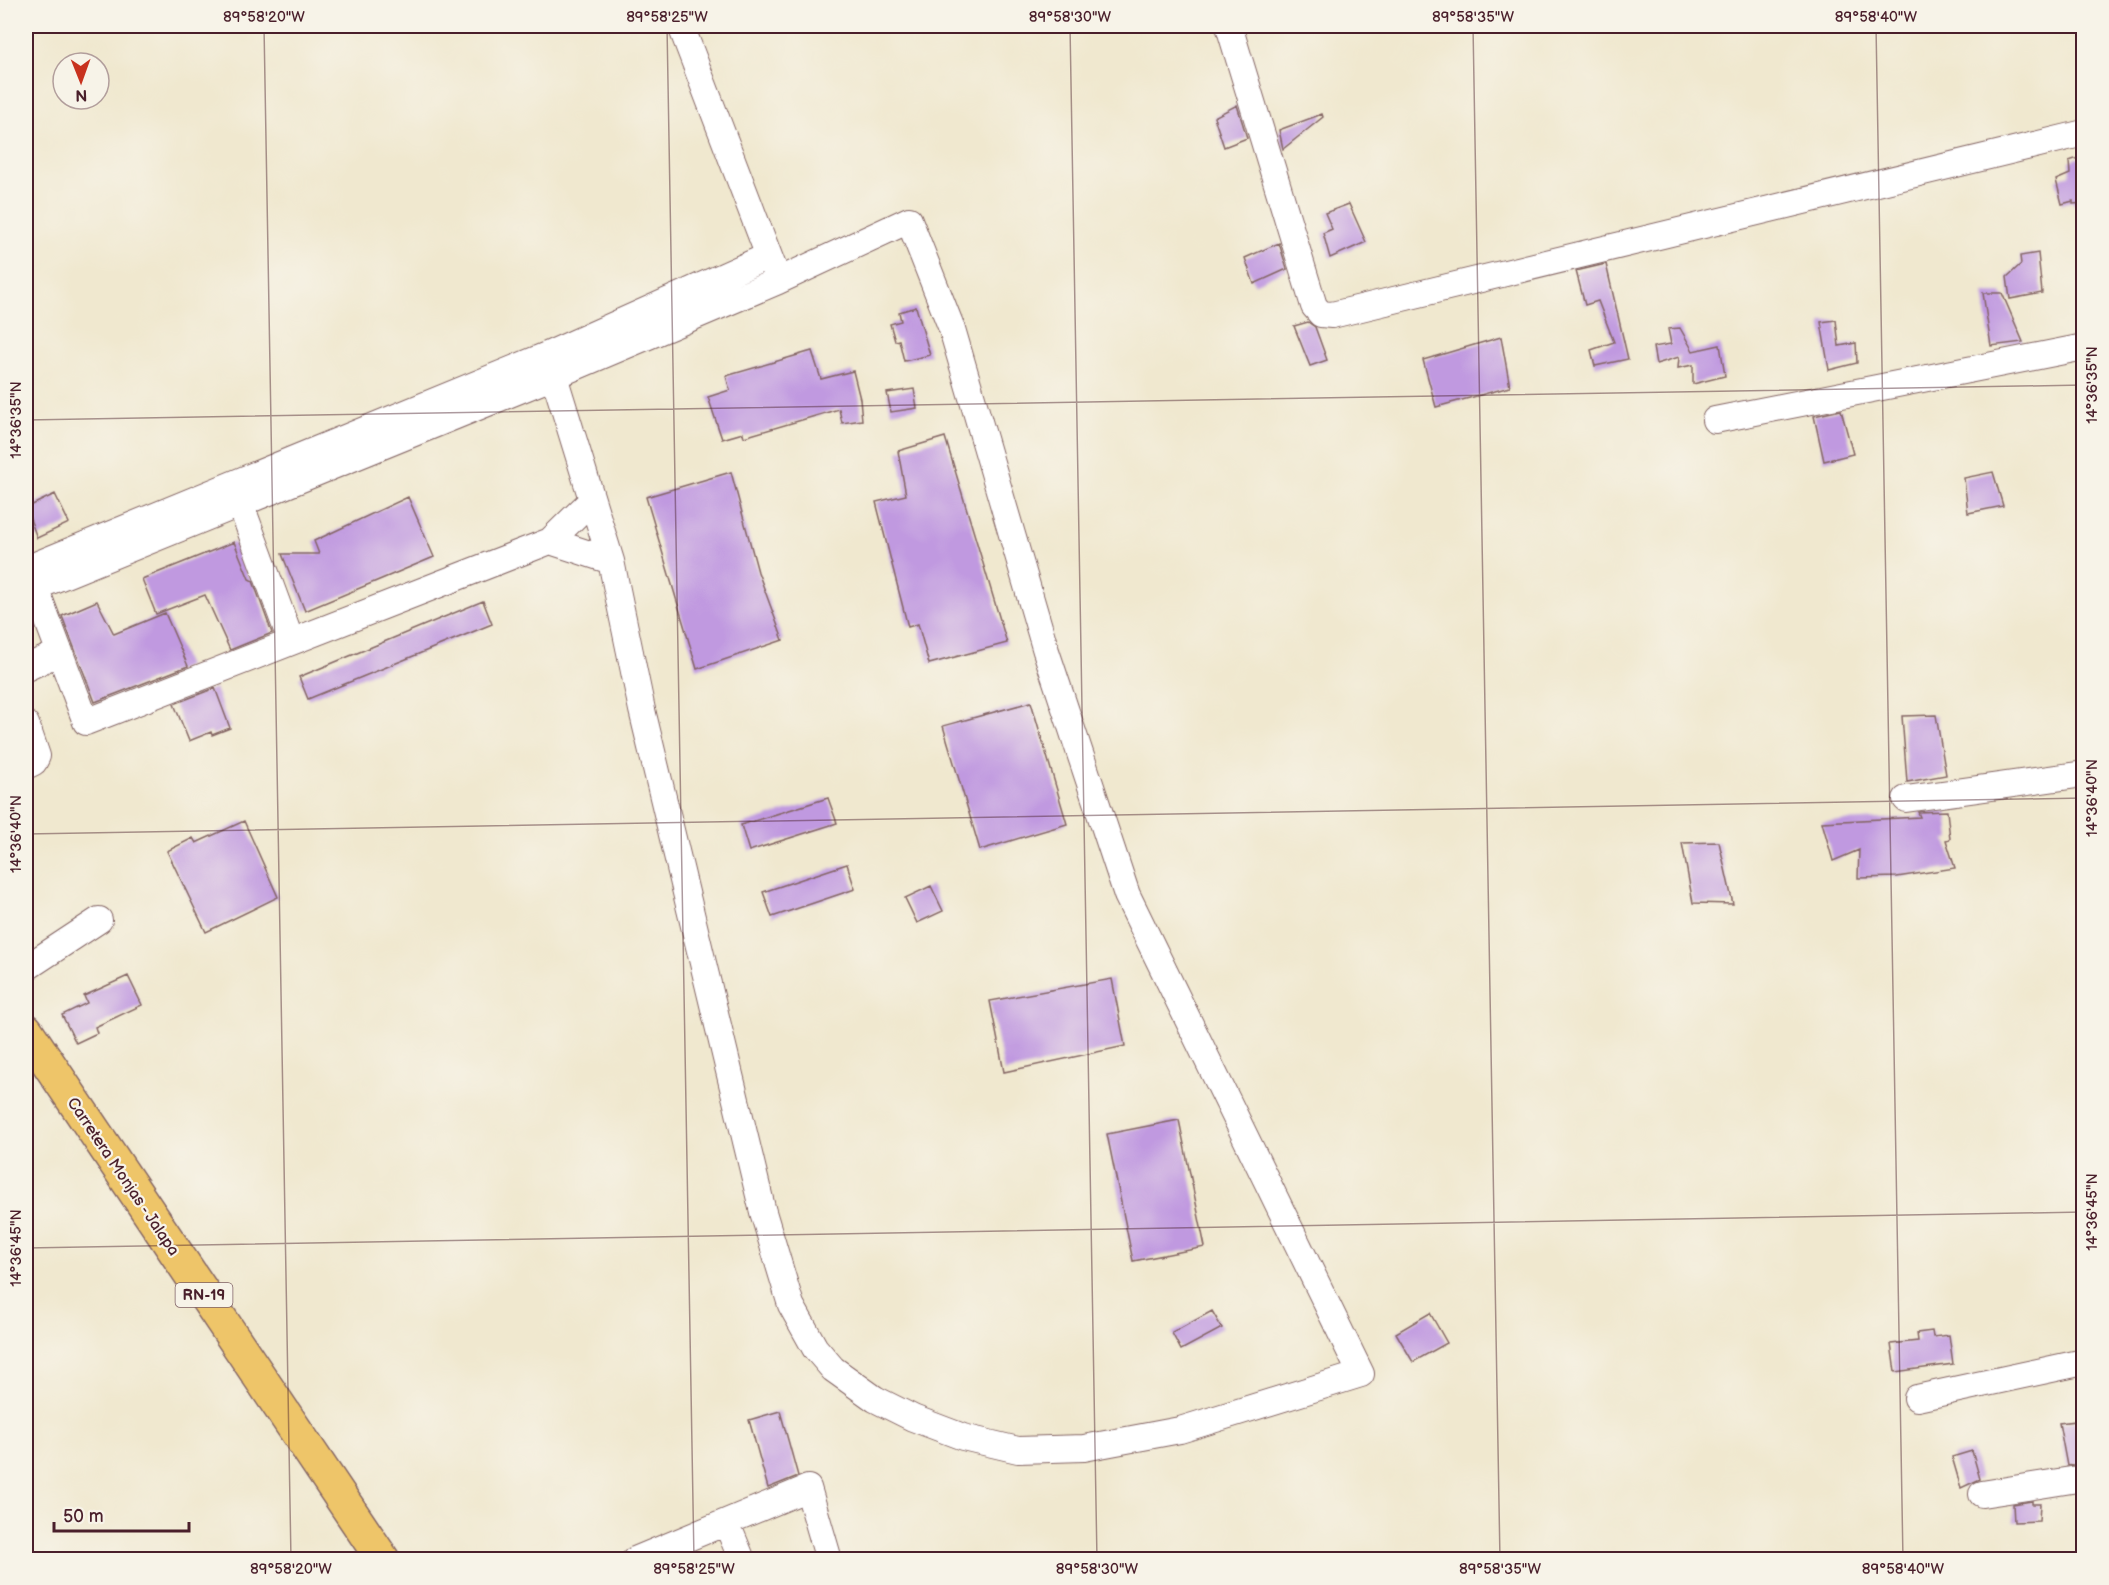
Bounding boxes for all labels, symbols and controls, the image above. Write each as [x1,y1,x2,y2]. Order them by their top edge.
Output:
text: 89°58'20"W [223,8,305,27]
text: 89°58'25"W [626,8,708,27]
text: 89°58'30"W [1029,8,1111,27]
text: 89°58'35"W [1432,8,1514,27]
text: 89°58'40"W [1835,8,1917,27]
north arrow [51,51,111,111]
text: N [75,85,87,104]
text: 14°36'35"N [2083,346,2102,424]
text: 14°36'35"N [7,381,26,459]
text: 14°36'40"N [2083,759,2102,837]
text: 14°36'40"N [7,795,26,873]
street label: Carretera Monjas - Jalapa [63,1094,183,1260]
text: 14°36'45"N [2083,1173,2102,1251]
text: 14°36'45"N [7,1209,26,1287]
road number: RN-19 [176,1283,232,1307]
scale bar [54,1495,189,1533]
text: 50 m [63,1506,104,1527]
text: 89°58'20"W [250,1560,332,1579]
text: 89°58'25"W [653,1560,735,1579]
text: 89°58'30"W [1056,1560,1138,1579]
text: 89°58'35"W [1459,1560,1541,1579]
text: 89°58'40"W [1862,1560,1944,1579]

